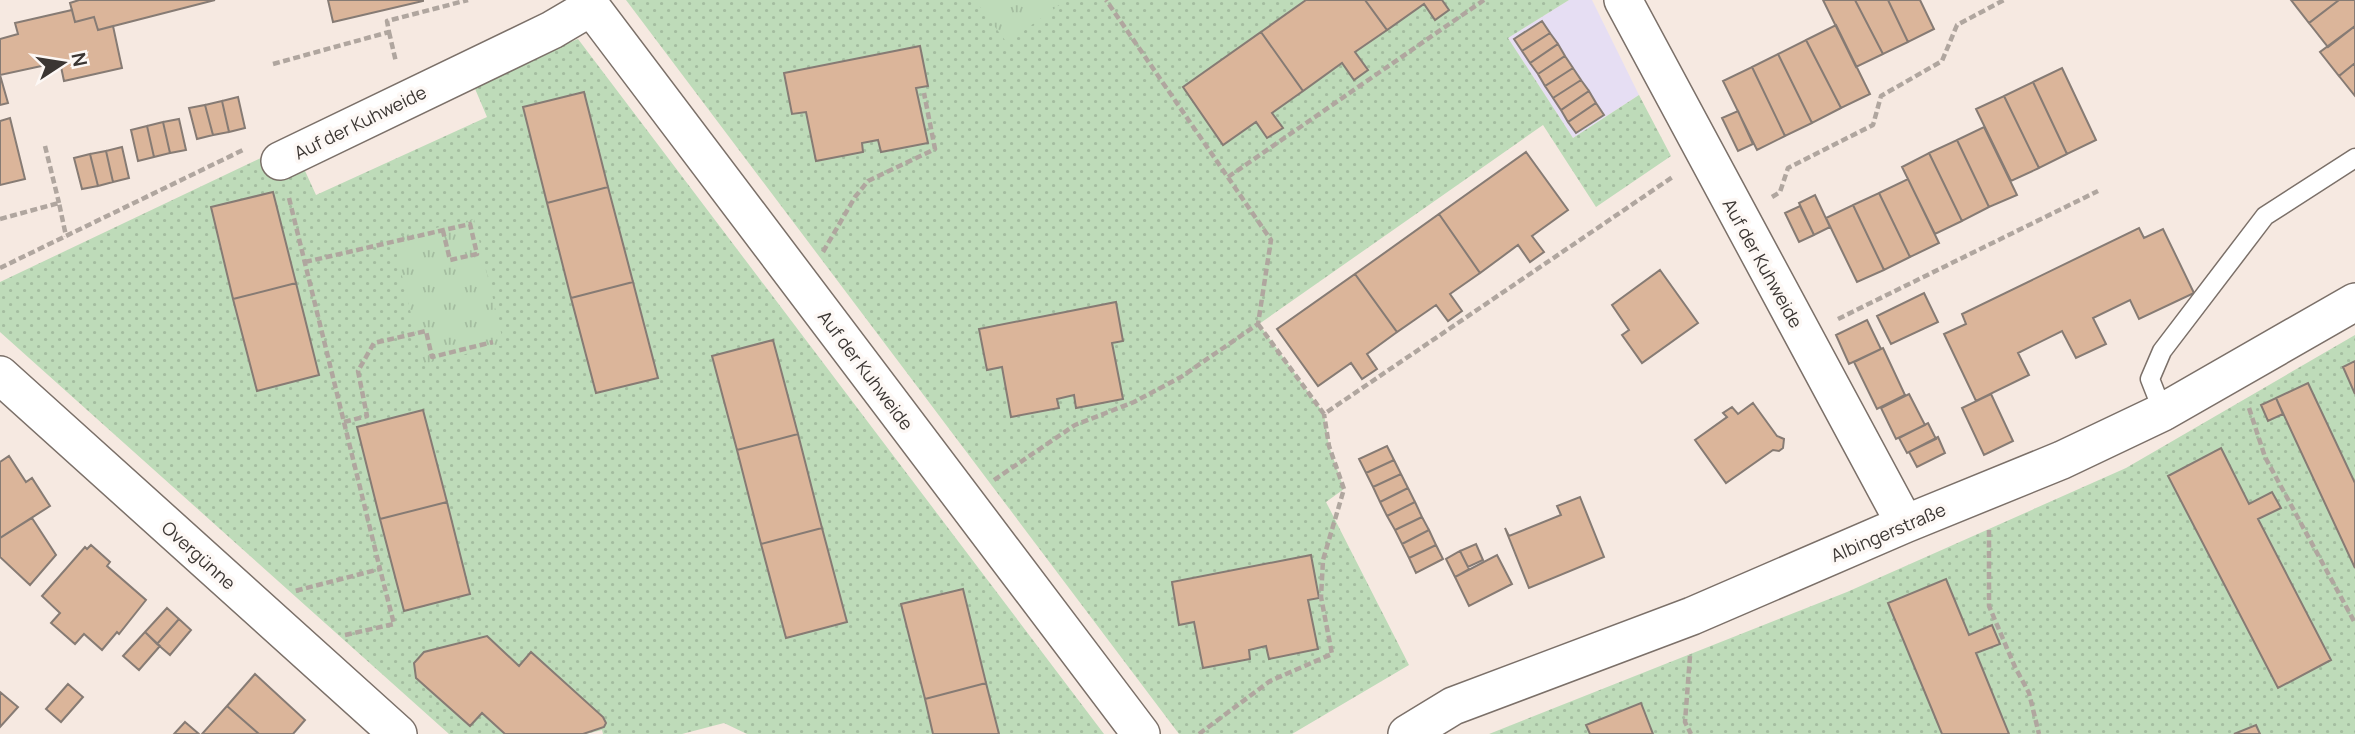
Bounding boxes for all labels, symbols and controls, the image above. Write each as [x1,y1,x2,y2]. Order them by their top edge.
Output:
north arrow [28,28,98,98]
text: N [65,50,94,69]
street label: Auf der Kuhweide [290,80,430,164]
street label: Auf der Kuhweide [1718,194,1808,332]
street label: Auf der Kuhweide [813,305,919,435]
street label: Albingerstraße [1827,497,1949,567]
street label: Overgünne [157,515,241,595]

